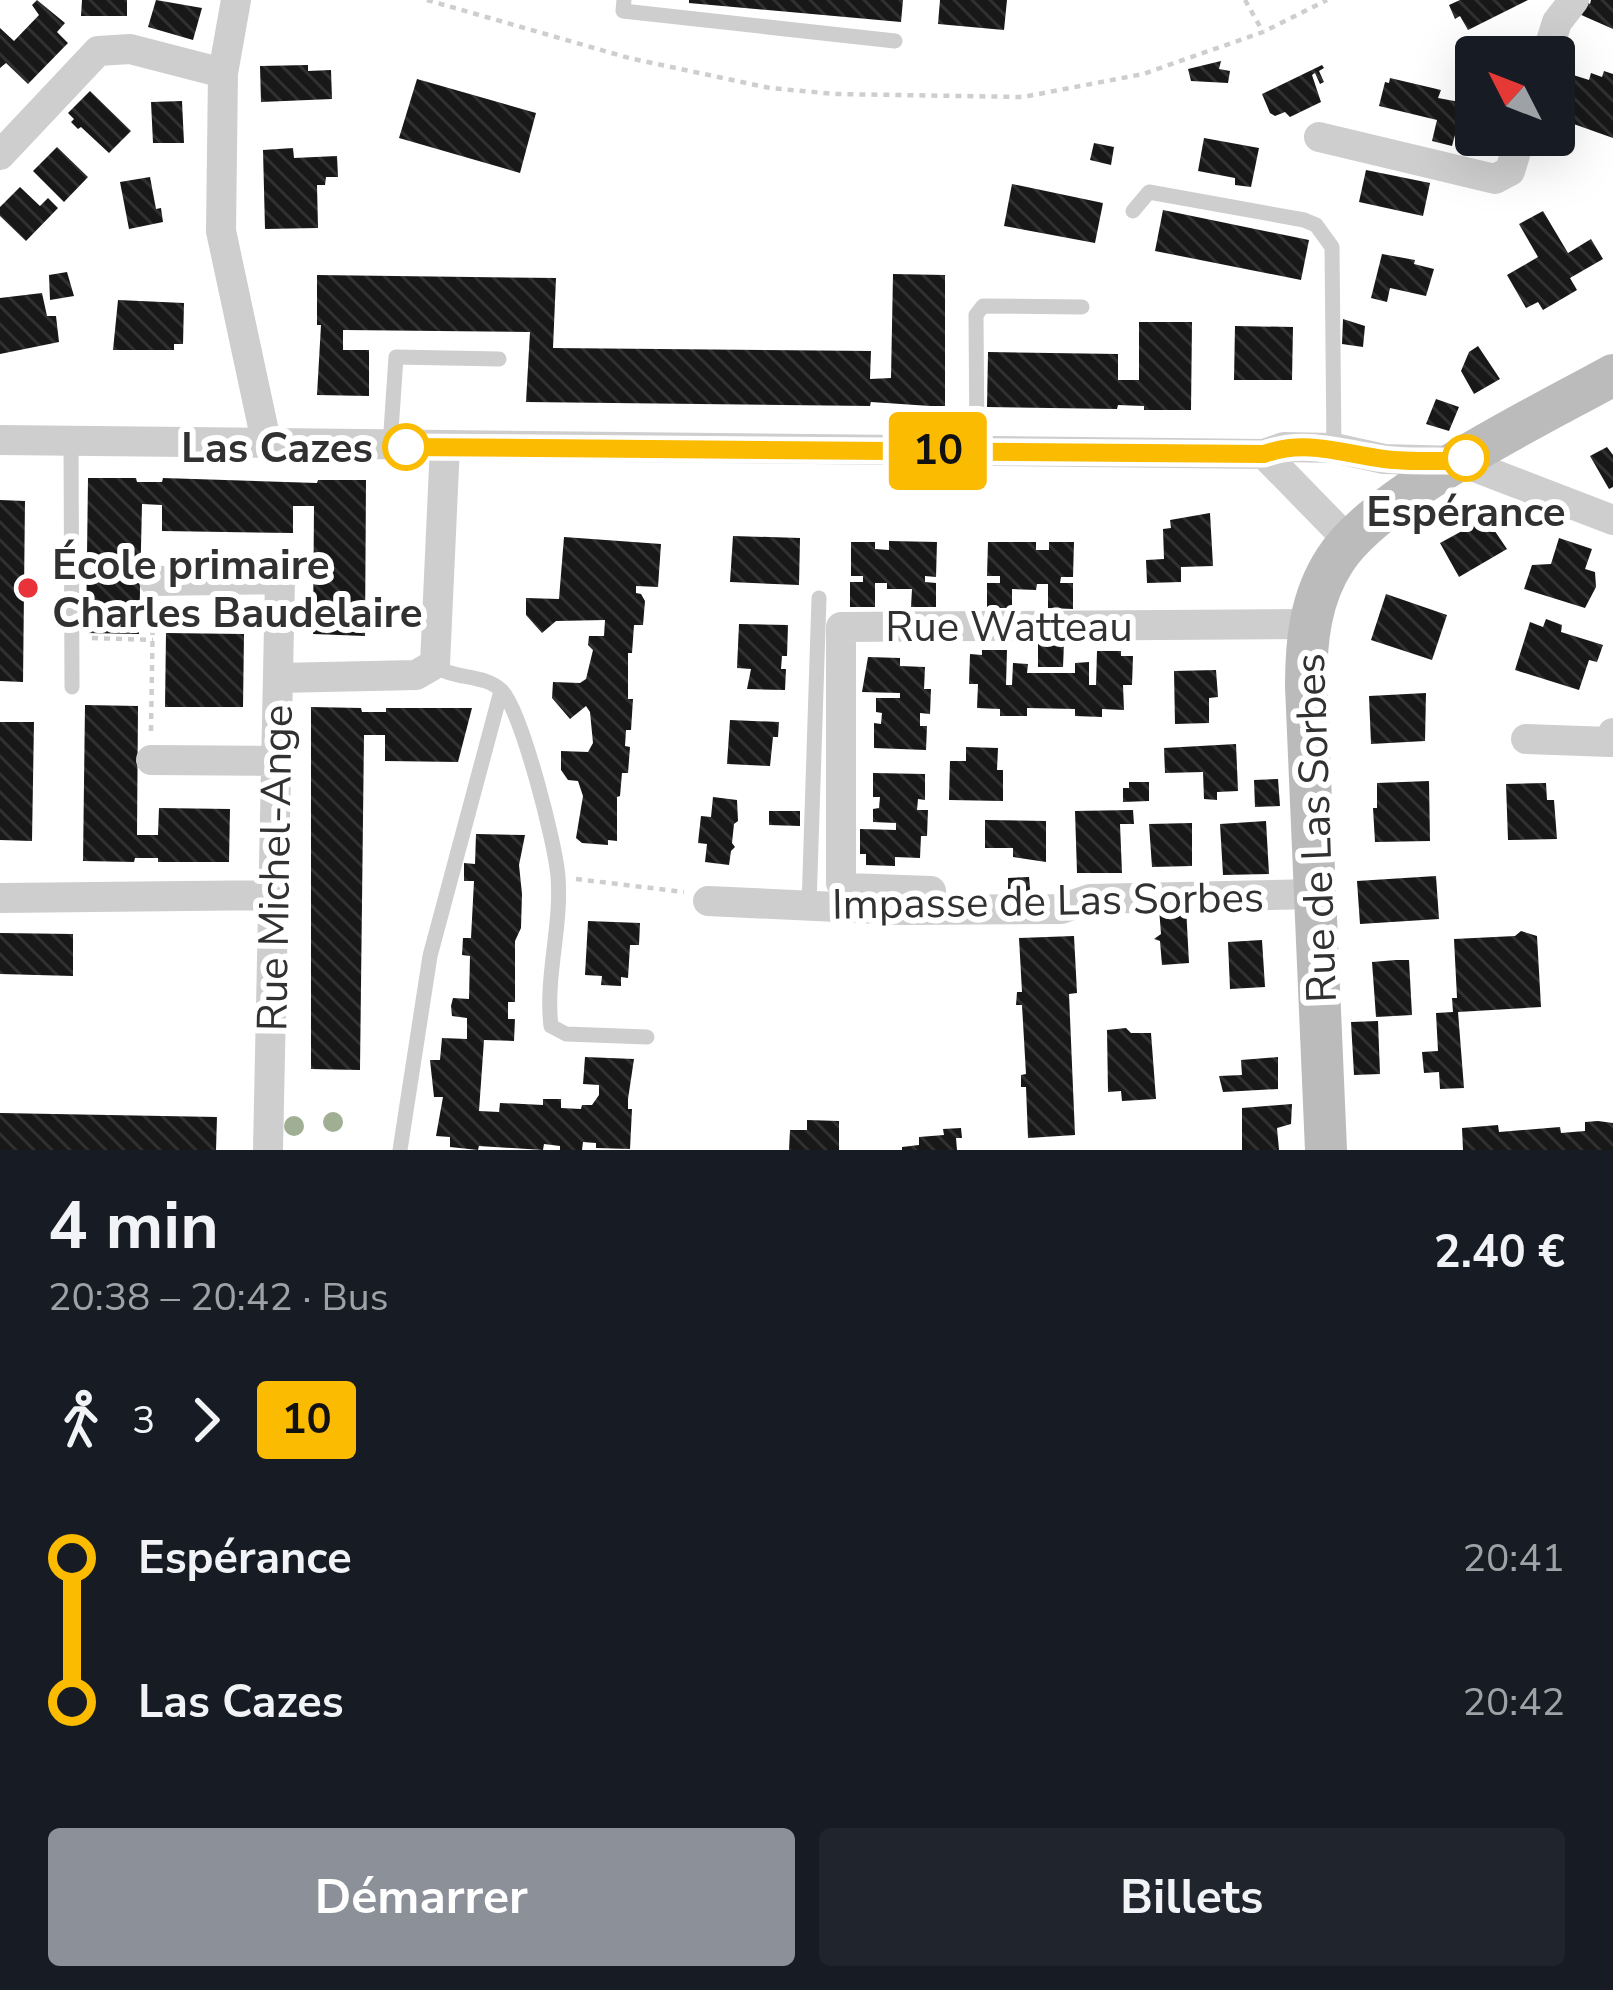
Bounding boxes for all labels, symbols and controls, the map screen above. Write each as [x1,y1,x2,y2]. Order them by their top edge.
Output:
north arrow [1455,36,1575,156]
map controls [1455,36,1575,156]
line badge: 10 [884,412,992,490]
place label: Las Cazes [181,420,373,477]
text: 10 [913,422,963,479]
marker: Las Cazes [384,425,428,469]
marker: Espérance [1444,436,1488,480]
place label: Espérance [1366,484,1566,541]
place label: École primaire Charles Baudelaire [52,537,422,642]
marker: École primaire Charles Baudelaire [15,575,41,601]
street label: Rue Watteau [885,599,1133,656]
street label: Rue de Las Sorbes [1282,652,1351,1004]
street label: Rue Michel-Ange [244,704,307,1032]
street label: Impasse de Las Sorbes [832,869,1264,934]
text: 4 min [48,1181,219,1271]
text: 2.40 € [1434,1222,1565,1283]
text: 20:38 – 20:42 · Bus [48,1271,388,1324]
icon: walk [48,1387,114,1453]
icon: forward [173,1387,239,1453]
text: 10 [281,1391,332,1448]
text: 3 [132,1394,155,1447]
text: Espérance [138,1528,352,1589]
text: 20:41 [1463,1532,1565,1585]
text: Las Cazes [138,1672,344,1733]
text: 20:42 [1463,1676,1565,1729]
button: Démarrer [48,1828,795,1966]
button: Billets [819,1828,1565,1966]

